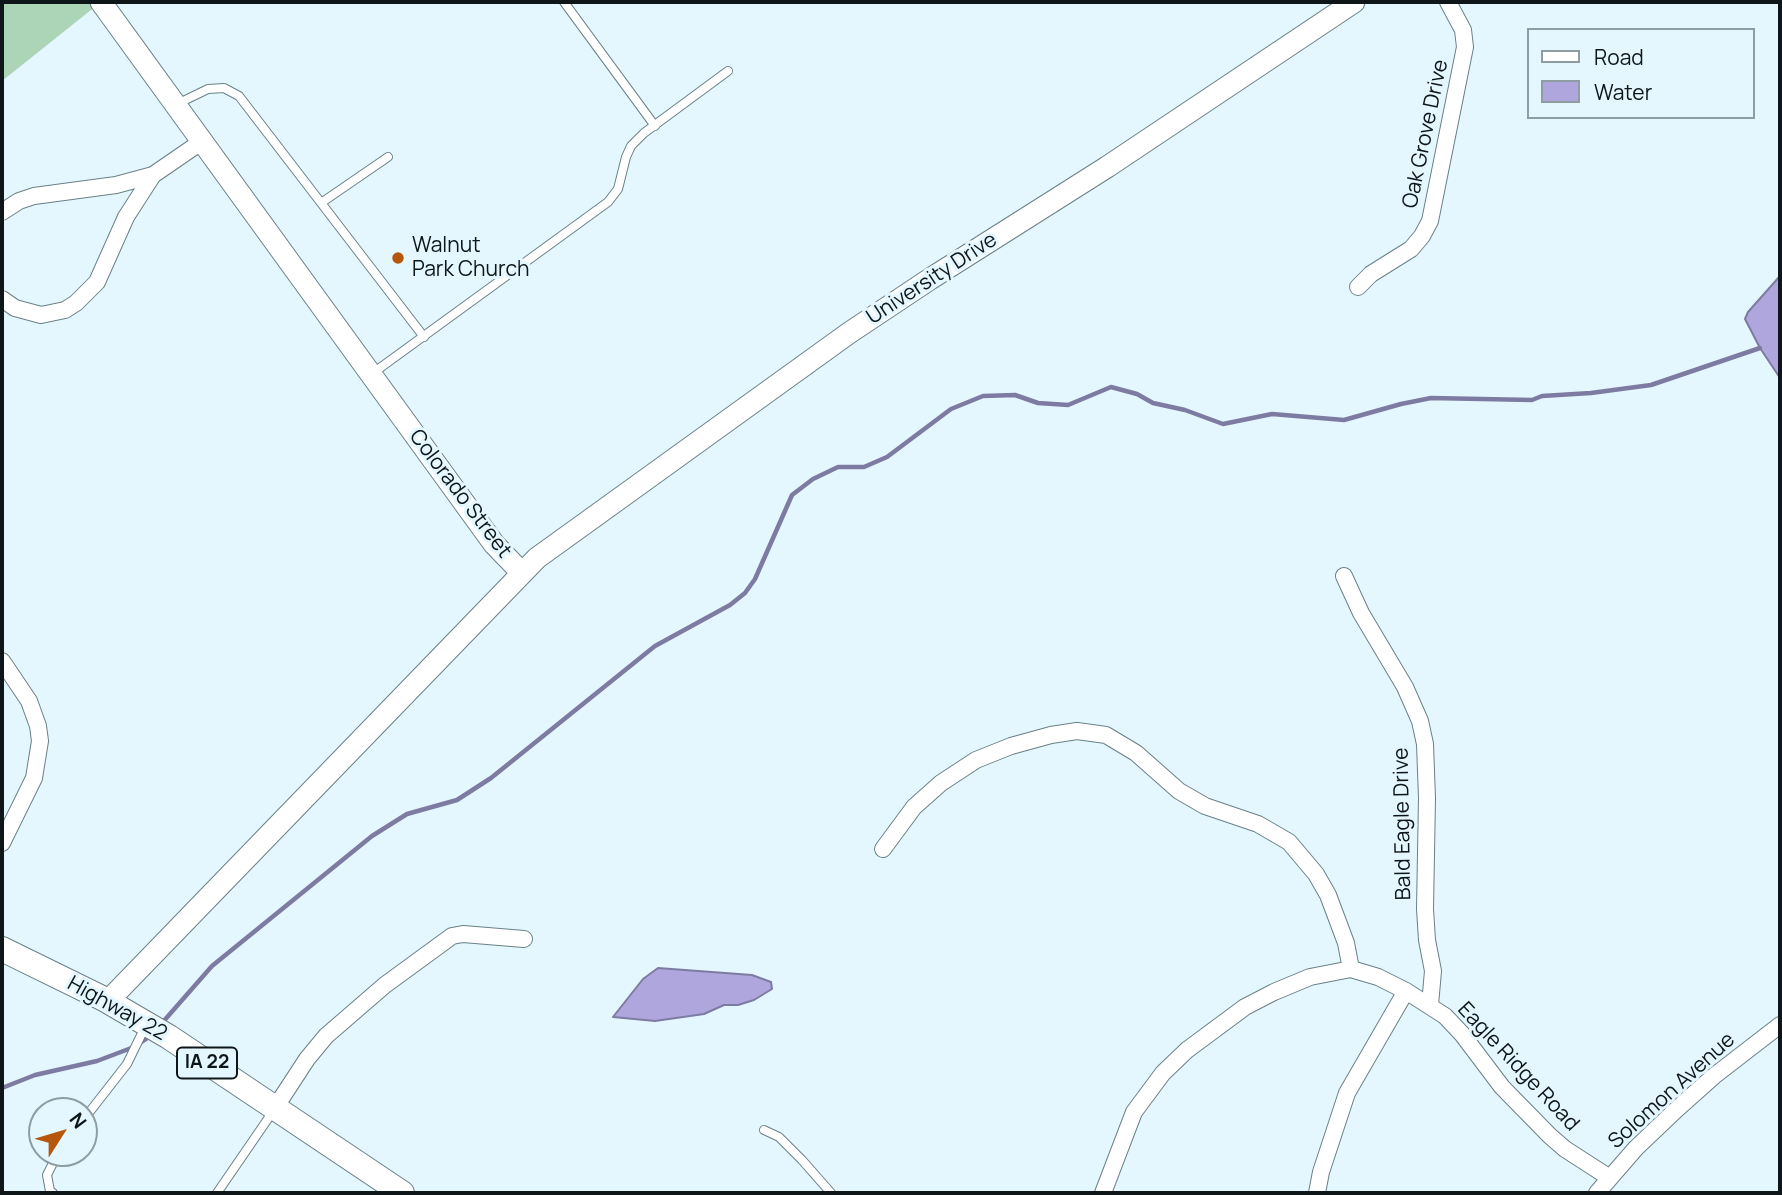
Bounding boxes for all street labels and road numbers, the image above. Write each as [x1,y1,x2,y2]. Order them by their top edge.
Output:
street label: Oak Grove Drive [1398,57,1454,211]
street label: University Drive [862,228,1002,330]
street label: Colorado Street [403,425,517,563]
street label: Bald Eagle Drive [1389,747,1417,901]
street label: Highway 22 [63,971,171,1047]
street label: Eagle Ridge Road [1452,997,1584,1137]
street label: Solomon Avenue [1604,1028,1740,1154]
road number: IA 22 [177,1048,237,1078]

